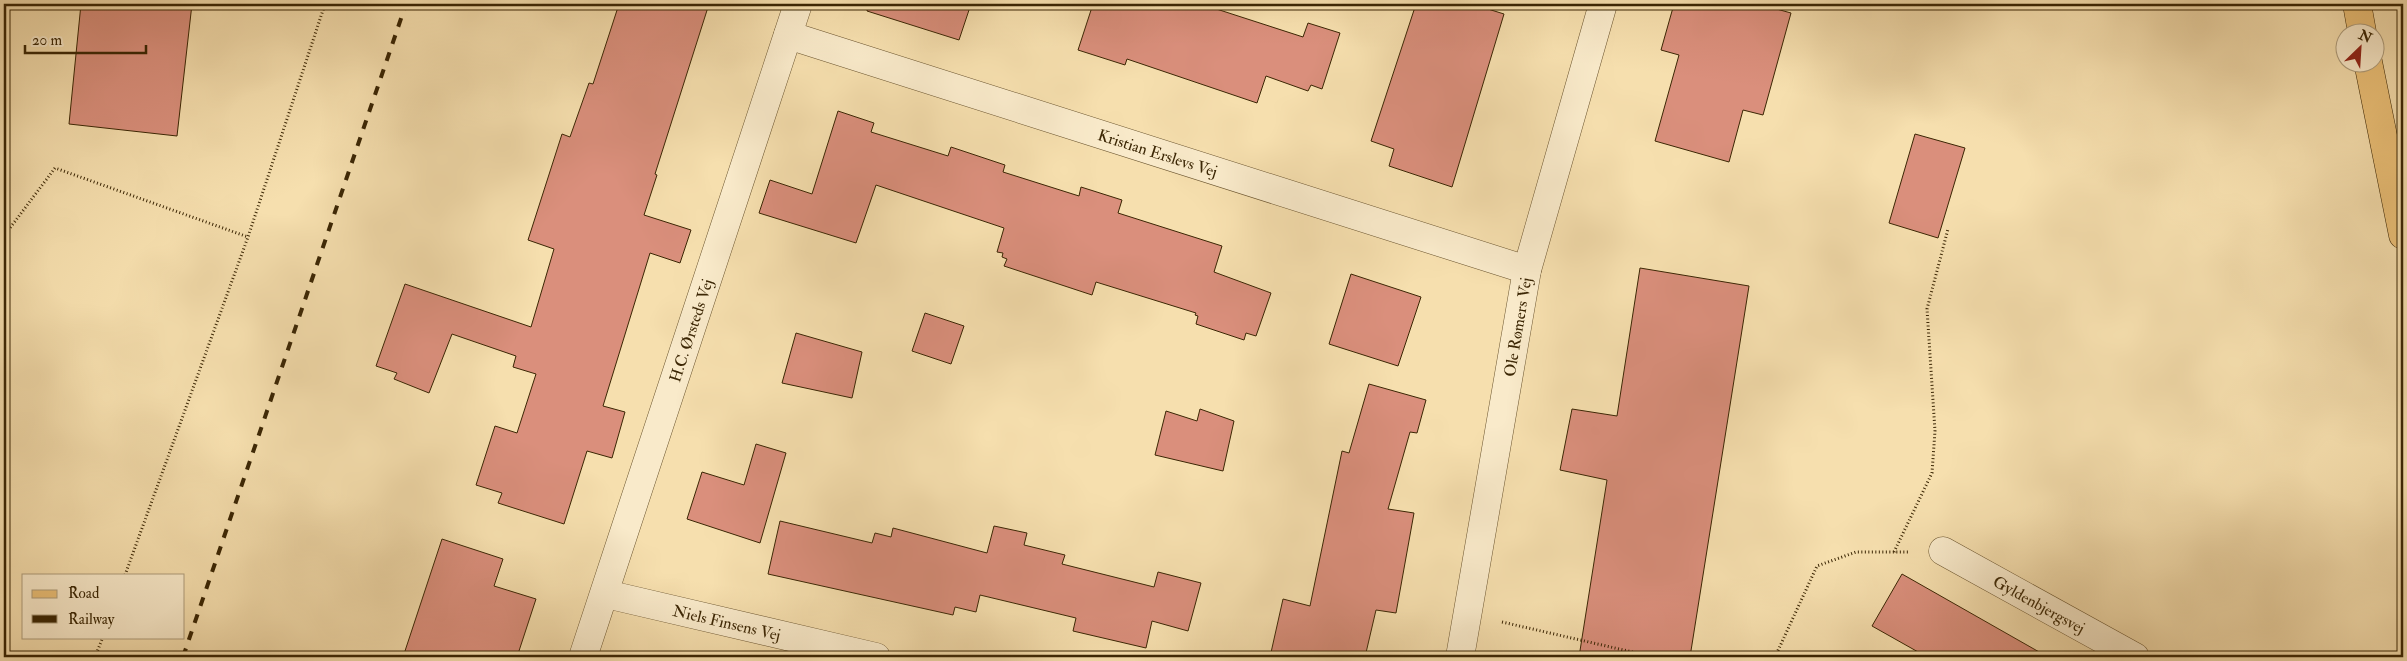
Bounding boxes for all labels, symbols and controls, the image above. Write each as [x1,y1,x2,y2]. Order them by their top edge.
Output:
scale bar [25,22,146,54]
north arrow [2334,22,2384,72]
text: N [2355,26,2375,47]
text: 20 m [32,31,62,50]
street label: Kristian Erslevs Vej [1095,125,1220,182]
street label: H.C. Ørsteds Vej [665,276,718,385]
street label: Ole Rømers Vej [1500,276,1537,378]
street label: Gyldenbjergsvej [1989,572,2088,638]
legend [22,574,185,638]
text: Road [68,584,100,603]
street label: Niels Finsens Vej [671,601,782,645]
text: Railway [68,610,115,629]

